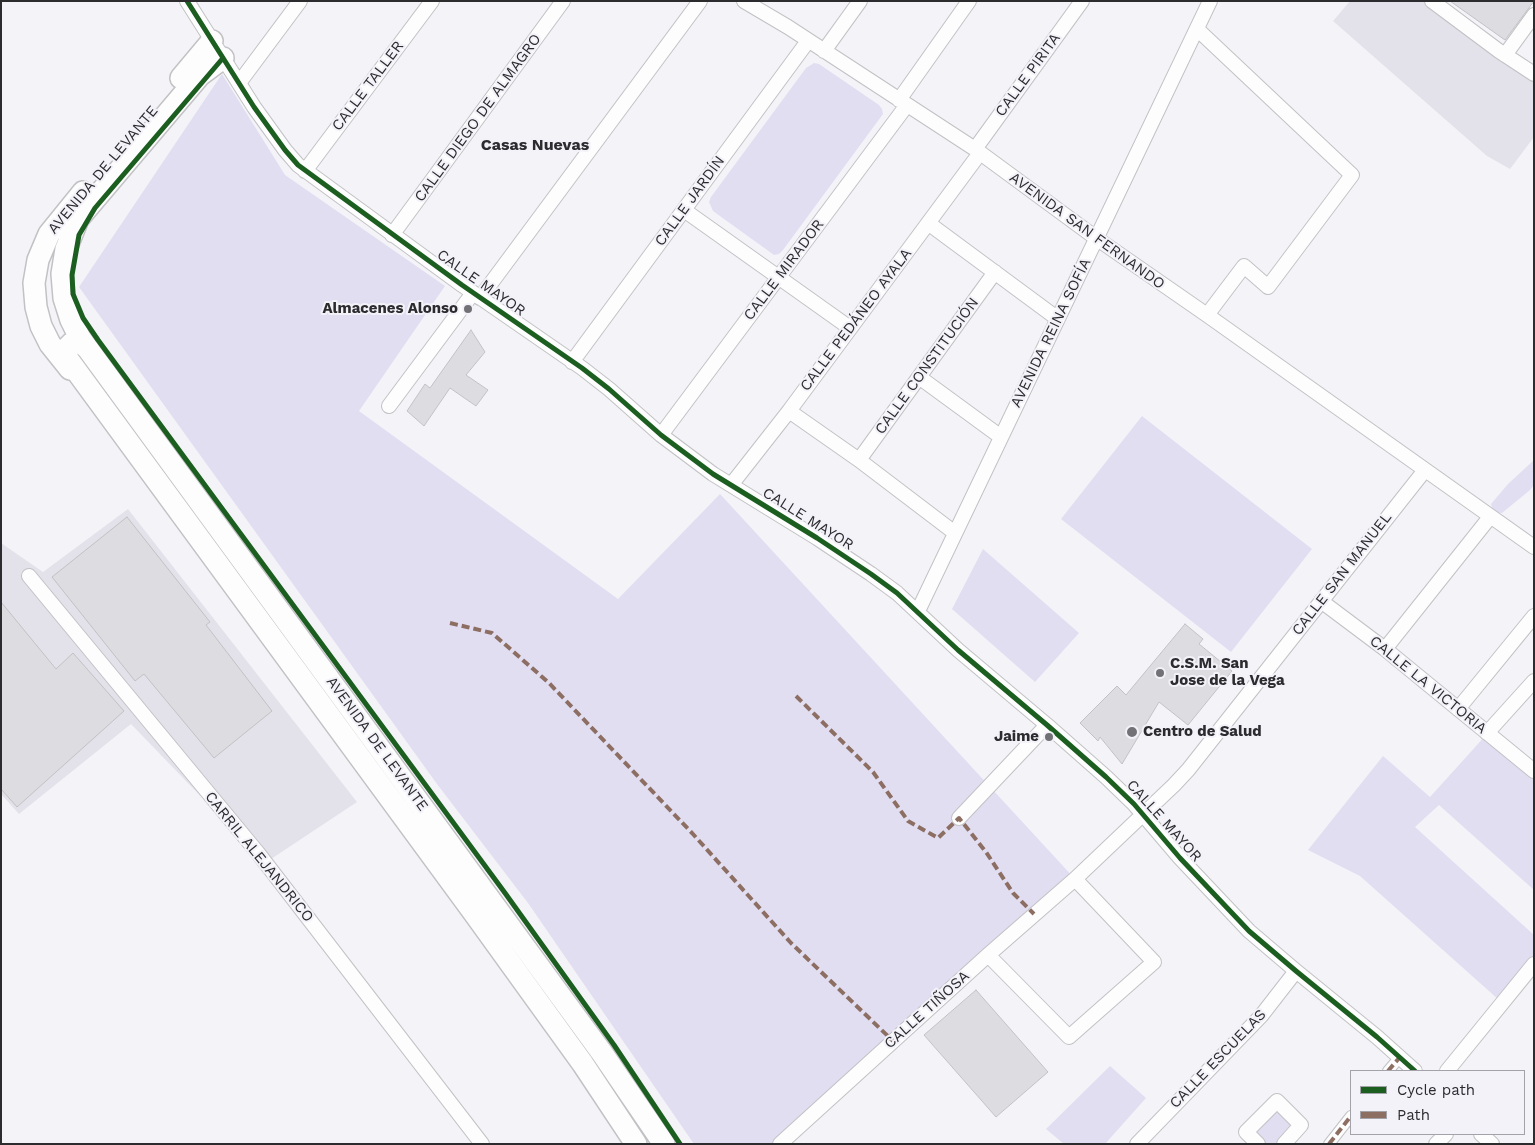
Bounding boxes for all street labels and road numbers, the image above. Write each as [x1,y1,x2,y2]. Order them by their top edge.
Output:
street label: CALLE DIEGO DE ALMAGRO [411,30,545,206]
street label: CALLE PIRITA [992,30,1064,120]
street label: CALLE TALLER [328,37,408,135]
street label: AVENIDA DE LEVANTE [44,102,162,238]
street label: CALLE JARDÍN [651,152,729,250]
street label: AVENIDA SAN FERNANDO [1006,169,1168,293]
street label: CALLE MIRADOR [740,216,828,324]
street label: CALLE PEDÁNEO AYALA [796,245,916,395]
street label: CALLE MAYOR [433,246,529,320]
street label: AVENIDA REINA SOFÍA [1007,256,1095,410]
street label: CALLE CONSTITUCIÓN [871,294,983,438]
street label: CALLE MAYOR [759,484,857,554]
street label: CALLE SAN MANUEL [1288,509,1396,639]
street label: CALLE LA VICTORIA [1366,632,1490,738]
street label: AVENIDA DE LEVANTE [322,673,432,815]
street label: CALLE MAYOR [1123,776,1205,866]
street label: CARRIL ALEJANDRICO [201,788,317,926]
street label: CALLE TIÑOSA [881,967,973,1053]
street label: CALLE ESCUELAS [1166,1006,1270,1112]

